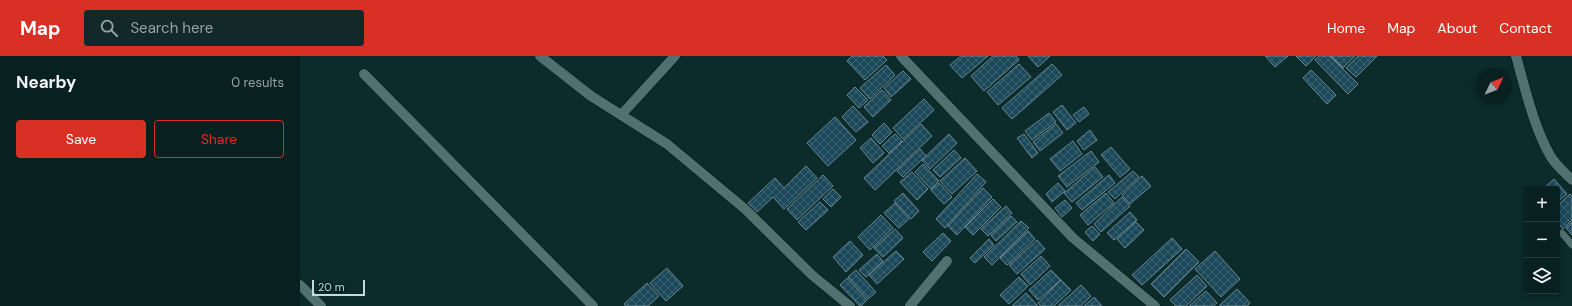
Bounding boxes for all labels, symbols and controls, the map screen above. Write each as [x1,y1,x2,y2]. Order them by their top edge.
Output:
search box [84,10,364,46]
text: Map [20,16,60,41]
icon: search [98,17,120,39]
text: Search here [130,18,213,38]
text: Home [1327,19,1365,37]
text: Map [1387,19,1415,37]
text: About [1437,19,1477,37]
text: Contact [1499,19,1552,37]
north arrow [1476,68,1512,104]
text: Nearby [16,71,76,93]
text: 0 results [231,74,284,91]
button: Save [16,120,146,158]
button: Share [154,120,284,158]
map controls [1524,186,1560,294]
button: + [1524,186,1560,222]
button: − [1524,222,1560,258]
button: layers [1524,258,1560,294]
scale bar [312,278,365,297]
text: 20 m [318,280,344,294]

